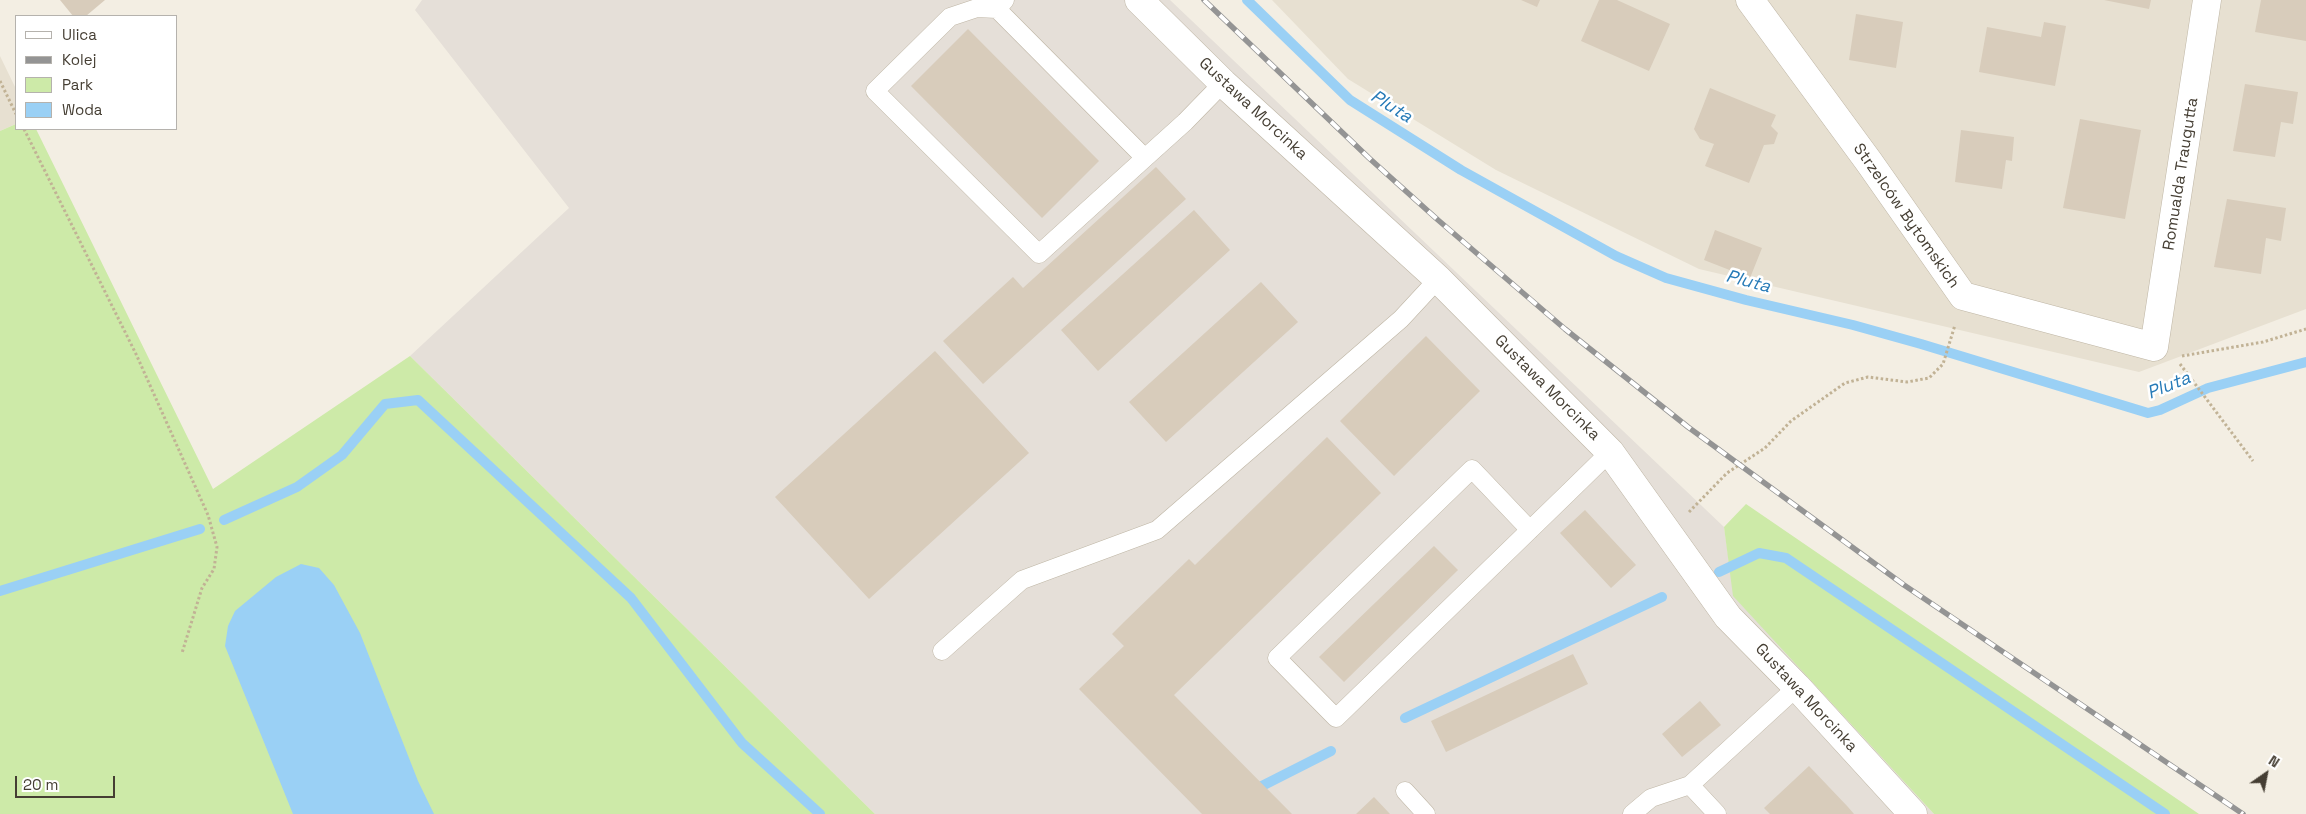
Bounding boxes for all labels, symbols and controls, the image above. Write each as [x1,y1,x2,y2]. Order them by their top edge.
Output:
legend [15,15,178,130]
text: Ulica [62,25,97,44]
text: Kolej [62,50,96,69]
street label: Gustawa Morcinka [1195,54,1311,164]
text: Park [62,75,93,94]
water label: Pluta [1366,86,1416,128]
street label: Romualda Traugutta [2159,96,2203,252]
text: Woda [62,100,102,119]
street label: Strzelców Bytomskich [1849,140,1963,292]
water label: Pluta [1724,266,1772,298]
street label: Gustawa Morcinka [1490,331,1604,445]
water label: Pluta [2144,368,2194,404]
street label: Gustawa Morcinka [1751,640,1861,756]
north arrow [2241,749,2291,799]
text: N [2265,751,2283,772]
scale bar [18,766,118,798]
text: 20 m [23,775,58,794]

